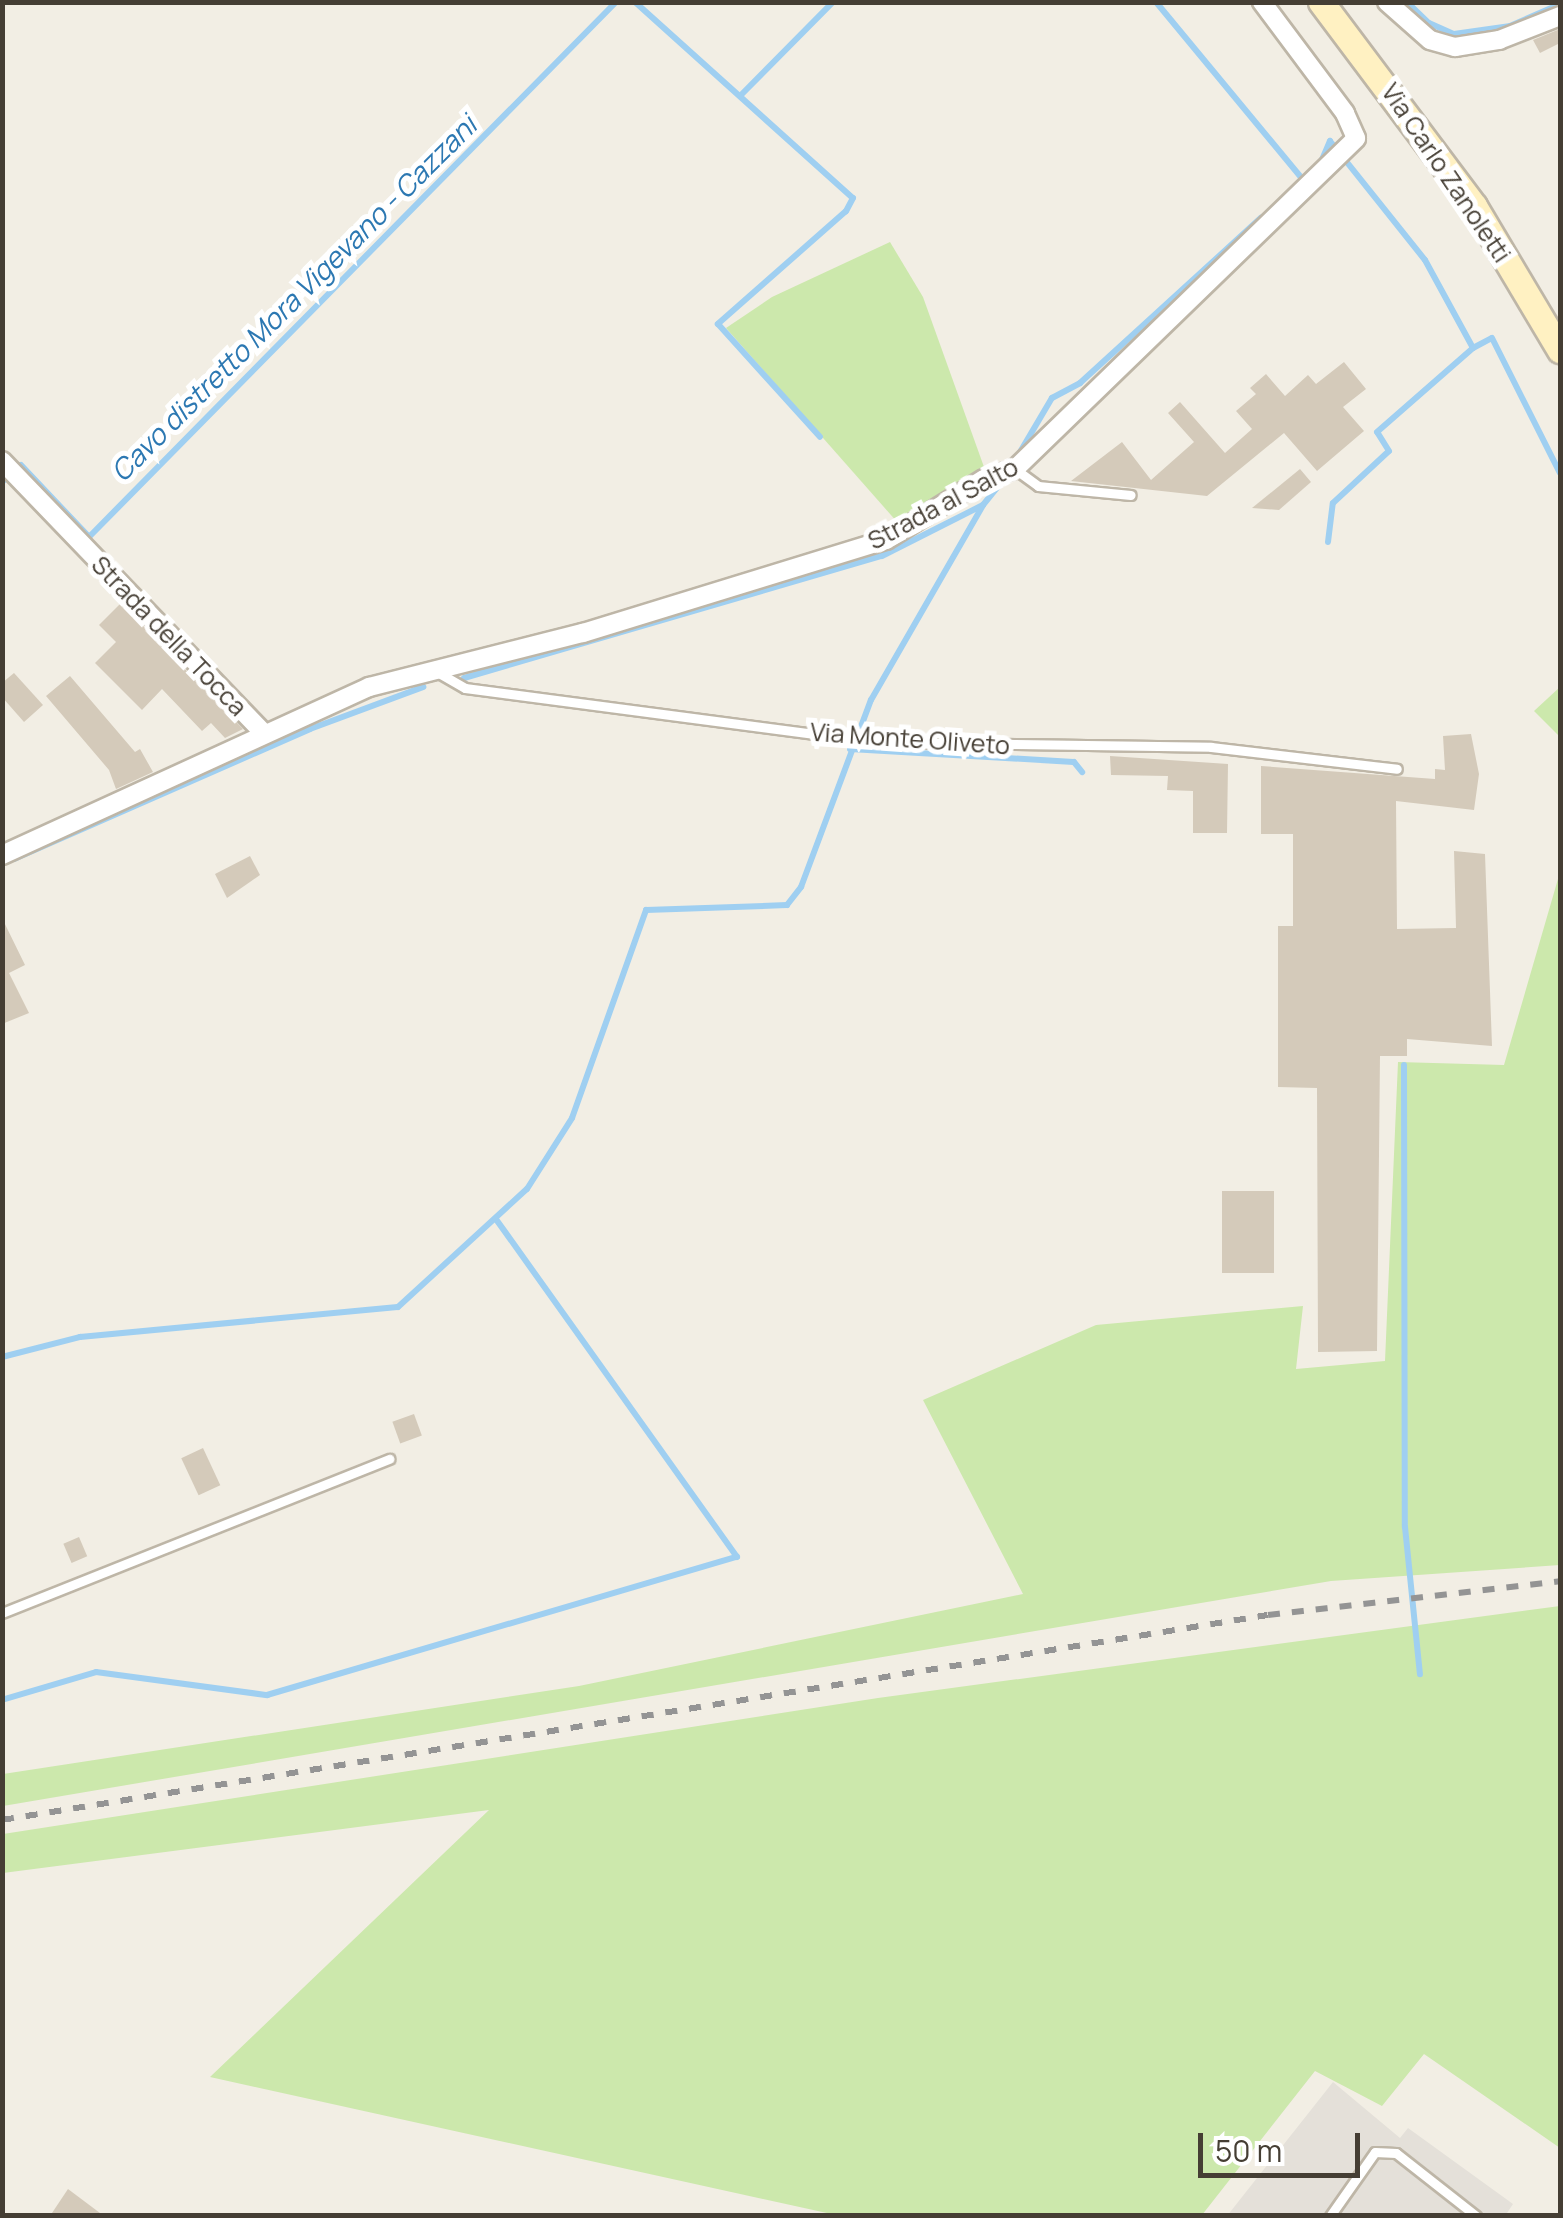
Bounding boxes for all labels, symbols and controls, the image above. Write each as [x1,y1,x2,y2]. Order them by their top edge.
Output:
street label: Via Carlo Zanoletti [1375,78,1517,268]
water label: Cavo distretto Mora Vigevano - Cazzani [103,108,483,488]
street label: Strada al Salto [863,452,1023,556]
street label: Strada della Tocca [85,550,253,722]
street label: Via Monte Oliveto [809,717,1011,761]
scale bar [1203,2113,1366,2175]
text: 50 m [1215,2130,1282,2171]

